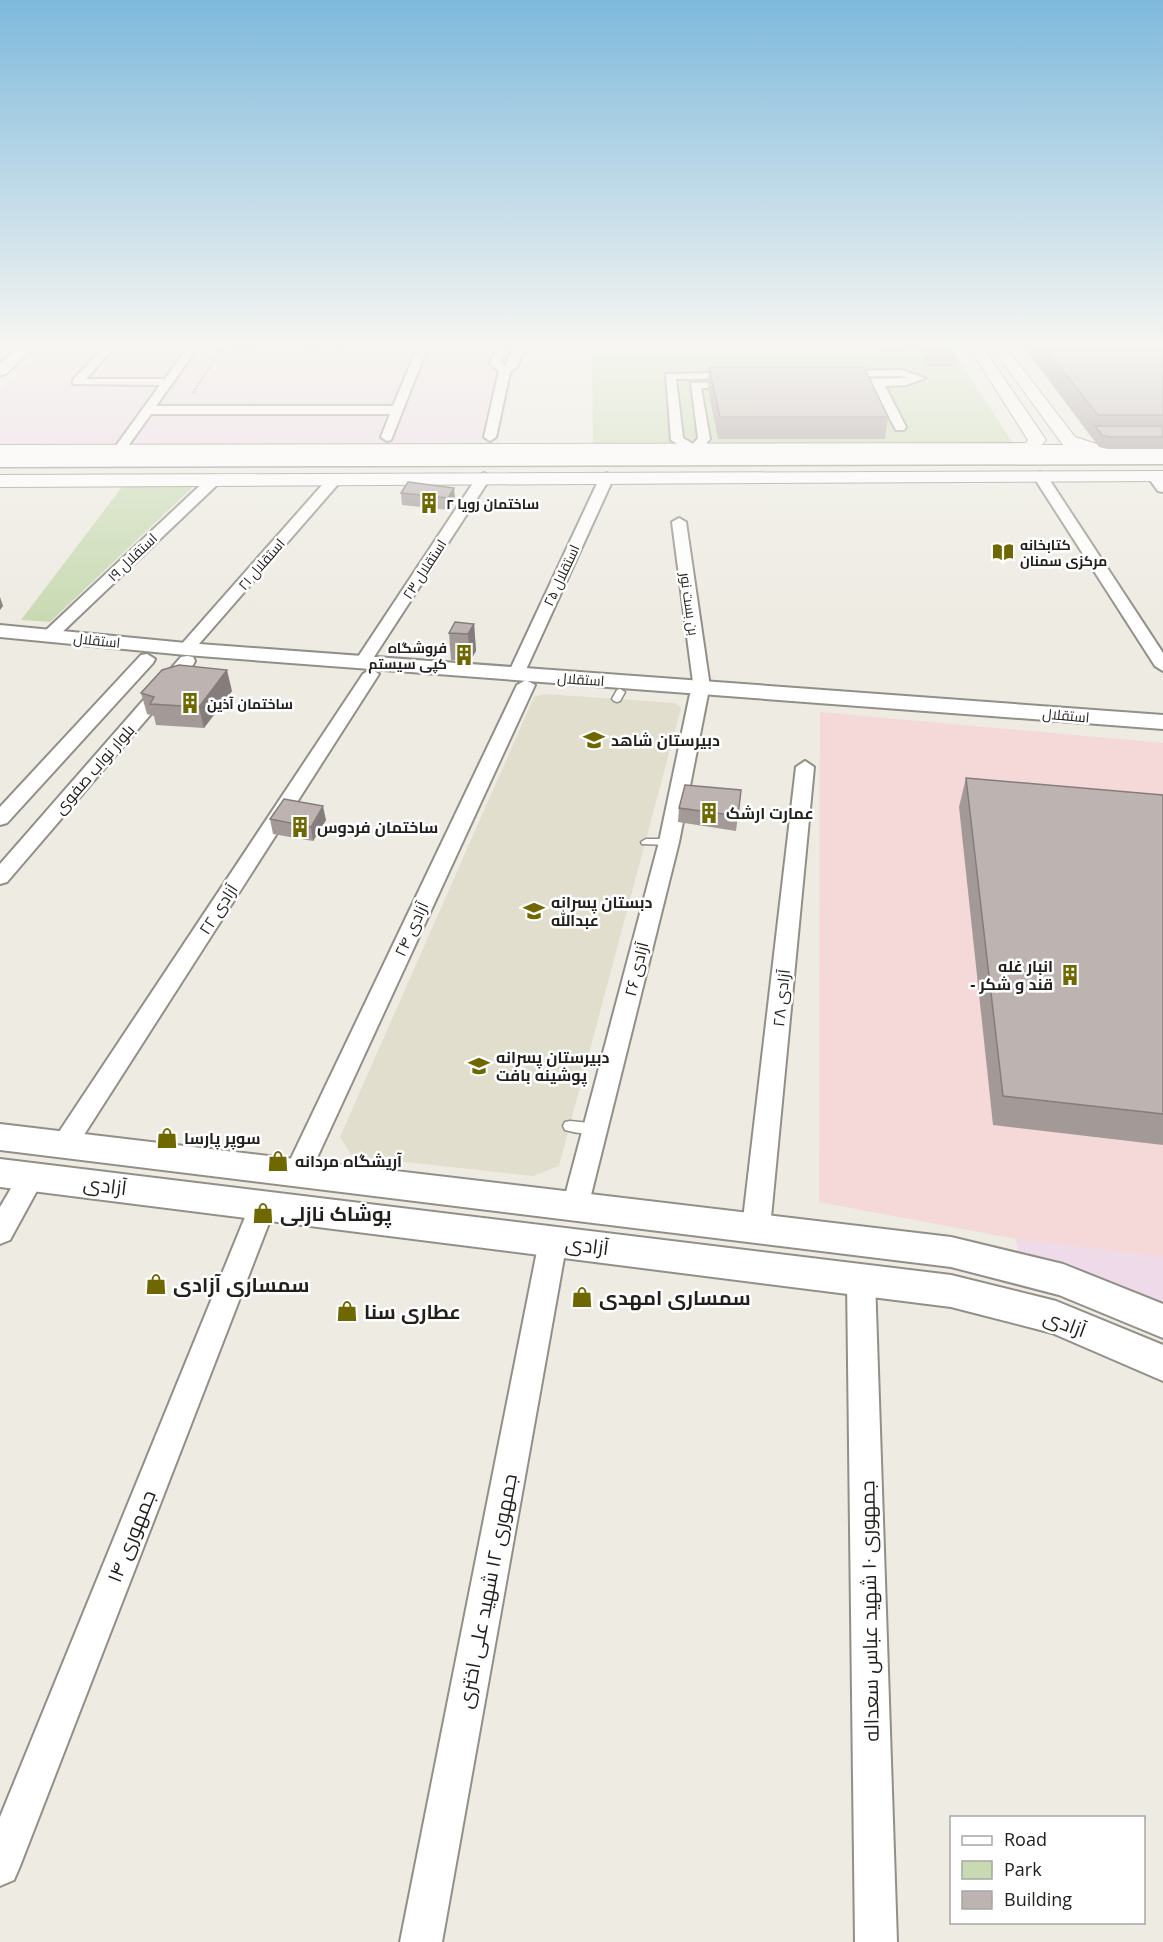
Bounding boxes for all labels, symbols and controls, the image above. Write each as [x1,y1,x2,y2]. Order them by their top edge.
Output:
building icon: ساختمان رویا ۲ [417,491,441,515]
place label: ساختمان رویا ۲ [446,494,539,513]
street label: استقلال ۱۹ [103,529,161,585]
street label: استقلال ۲۱ [233,534,289,594]
street label: استقلال ۲۳ [398,535,450,603]
place label: کتابخانه مرکزی سمنان [1020,535,1107,570]
library icon: کتابخانه مرکزی سمنان [991,540,1015,564]
street label: استقلال ۲۵ [538,541,584,609]
street label: بن بست نور [676,570,704,637]
street label: استقلال [73,628,121,652]
place label: فروشگاه کپی سیستم [368,638,447,674]
building icon: فروشگاه کپی سیستم [452,643,476,667]
street label: استقلال [557,668,605,690]
building icon: ساختمان آذین [178,691,202,715]
place label: ساختمان آذین [207,694,293,713]
street label: استقلال [1042,703,1090,727]
street label: بلوار نواب صفوی [49,719,139,819]
school or university icon: دبیرستان شاهد [582,728,606,752]
place label: دبیرستان شاهد [611,729,720,751]
building icon: عمارت ارشک [697,801,721,825]
place label: عمارت ارشک [726,802,814,824]
building icon: ساختمان فردوس [288,815,312,839]
place label: ساختمان فردوس [317,816,438,838]
street label: آزادی ۲۲ [194,879,243,938]
place label: دبستان پسرانه عبدالله [551,891,653,931]
street label: آزادی ۲۴ [389,897,434,960]
school or university icon: دبستان پسرانه عبدالله [522,899,546,923]
street label: آزادی ۲۶ [619,939,654,998]
place label: انبار غله - قند و شکر [970,955,1053,995]
building icon: انبار غله - قند و شکر [1058,963,1082,987]
street label: آزادی ۲۸ [767,968,795,1028]
place label: دبیرستان پسرانه پوشینه بافت [496,1046,609,1087]
school or university icon: دبیرستان پسرانه پوشینه بافت [467,1054,491,1078]
shop icon: سوپر پارسا [155,1126,179,1150]
place label: سوپر پارسا [184,1127,261,1150]
shop icon: آریشگاه مردانه [266,1149,290,1173]
place label: آریشگاه مردانه [295,1150,402,1172]
street label: آزادی [82,1169,129,1201]
place label: پوشاک نازلی [280,1200,392,1228]
shop icon: پوشاک نازلی [251,1201,275,1225]
street label: آزادی [564,1229,611,1261]
place label: سمساری آزادی [173,1271,309,1298]
shop icon: سمساری آزادی [144,1272,168,1296]
place label: سمساری امهدی [599,1284,751,1311]
shop icon: سمساری امهدی [570,1285,594,1309]
place label: عطاری سنا [364,1298,461,1325]
shop icon: عطاری سنا [335,1299,359,1323]
street label: آزادی [1040,1303,1091,1343]
street label: جمهوری ۱۲ شهید علی اختری [451,1471,523,1711]
street label: جمهوری ۱۰ شهید عباس سعداله [853,1480,885,1742]
street label: جمهوری ۱۴ [100,1486,162,1586]
legend [950,1816,1145,1924]
text: Road [1004,1827,1047,1851]
text: Park [1004,1857,1042,1881]
text: Building [1004,1887,1072,1911]

